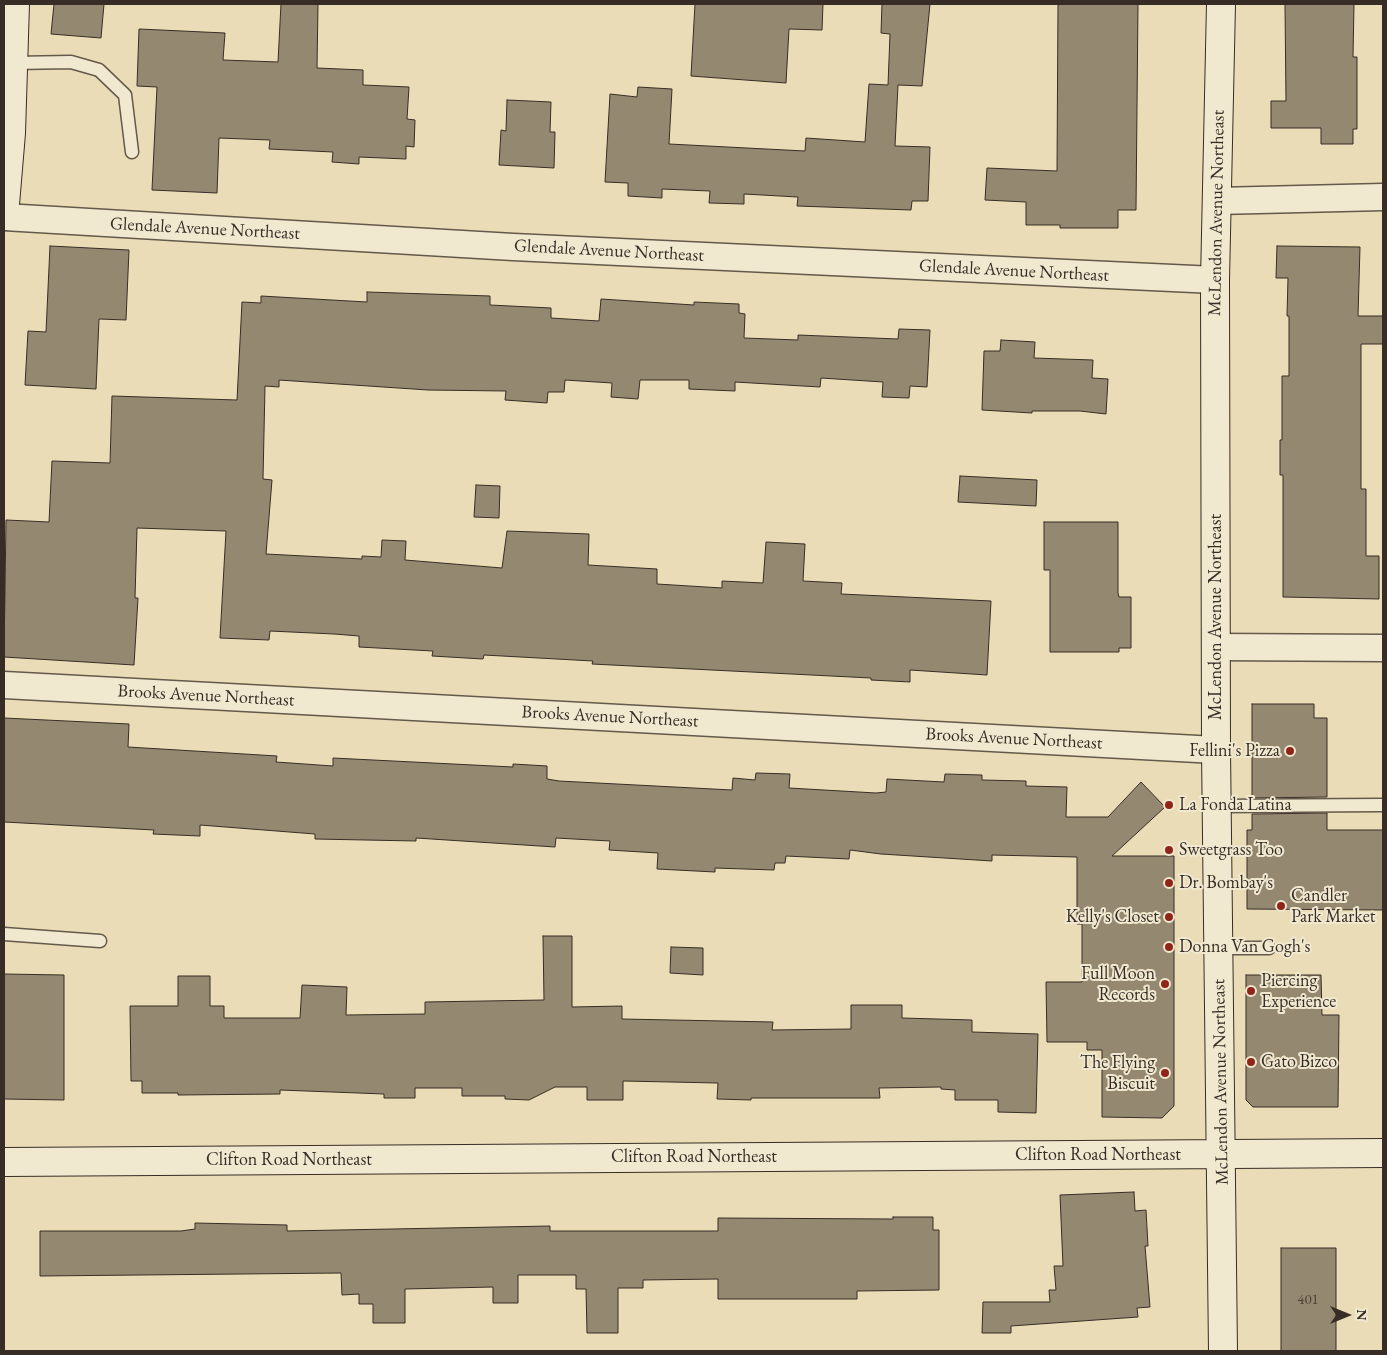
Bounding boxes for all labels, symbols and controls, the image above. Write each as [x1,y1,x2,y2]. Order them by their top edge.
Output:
street label: McLendon Avenue Northeast [1204,110,1230,316]
street label: Glendale Avenue Northeast [109,213,301,245]
street label: Glendale Avenue Northeast [513,235,705,267]
street label: Glendale Avenue Northeast [918,255,1110,287]
street label: McLendon Avenue Northeast [1205,514,1227,720]
street label: Brooks Avenue Northeast [117,681,295,711]
street label: Brooks Avenue Northeast [521,702,699,732]
street label: Brooks Avenue Northeast [925,724,1103,754]
place label: Fellini's Pizza [1189,740,1280,762]
marker: Fellini's Pizza [1284,745,1296,757]
place label: La Fonda Latina [1179,794,1292,816]
marker: La Fonda Latina [1163,799,1175,811]
place label: Sweetgrass Too [1179,839,1283,861]
marker: Sweetgrass Too [1163,844,1175,856]
place label: Dr. Bombay's [1179,872,1273,894]
marker: Dr. Bombay's [1163,877,1175,889]
place label: Candler Park Market [1291,885,1375,928]
marker: Candler Park Market [1275,900,1287,912]
place label: Kelly's Closet [1066,906,1159,928]
marker: Kelly's Closet [1163,911,1175,923]
place label: Donna Van Gogh's [1179,936,1310,958]
marker: Donna Van Gogh's [1163,941,1175,953]
place label: Full Moon Records [1081,963,1155,1006]
place label: Piercing Experience [1261,970,1336,1012]
marker: Full Moon Records [1159,978,1171,990]
street label: McLendon Avenue Northeast [1208,979,1234,1185]
marker: Piercing Experience [1245,985,1257,997]
place label: Gato Bizco [1261,1051,1337,1073]
place label: The Flying Biscuit [1080,1052,1155,1094]
marker: Gato Bizco [1245,1056,1257,1068]
marker: The Flying Biscuit [1159,1067,1171,1079]
street label: Clifton Road Northeast [1015,1144,1181,1166]
street label: Clifton Road Northeast [611,1146,777,1168]
street label: Clifton Road Northeast [206,1149,372,1171]
north arrow [1322,1290,1372,1340]
house number: 401 [1297,1291,1319,1309]
text: N [1353,1309,1371,1321]

